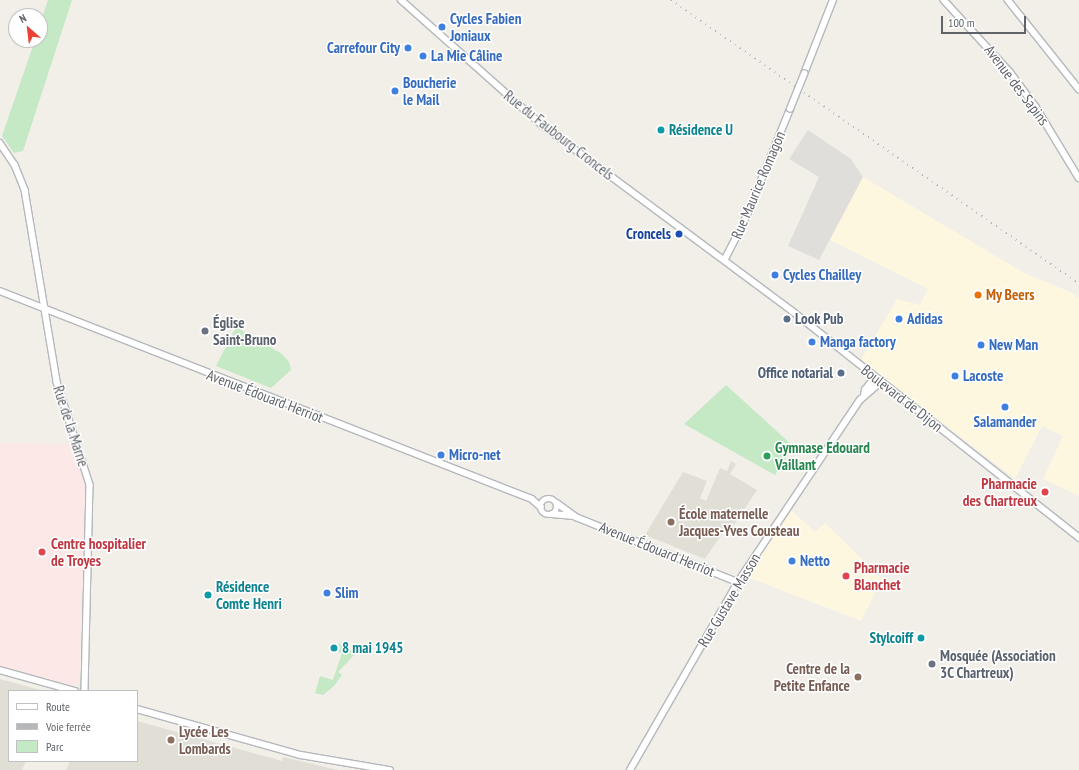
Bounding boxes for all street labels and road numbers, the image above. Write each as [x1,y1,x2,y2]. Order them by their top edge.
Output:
street label: Avenue des Sapins [981,41,1053,129]
street label: Rue du Faubourg Croncels [500,86,618,184]
street label: Rue Maurice Romagon [727,128,789,242]
street label: Boulevard de Dijon [858,361,946,435]
street label: Avenue Édouard Herriot [204,366,326,426]
street label: Rue de la Marne [49,383,93,469]
street label: Avenue Édouard Herriot [597,518,717,580]
street label: Rue Gustave Masson [694,550,764,650]

